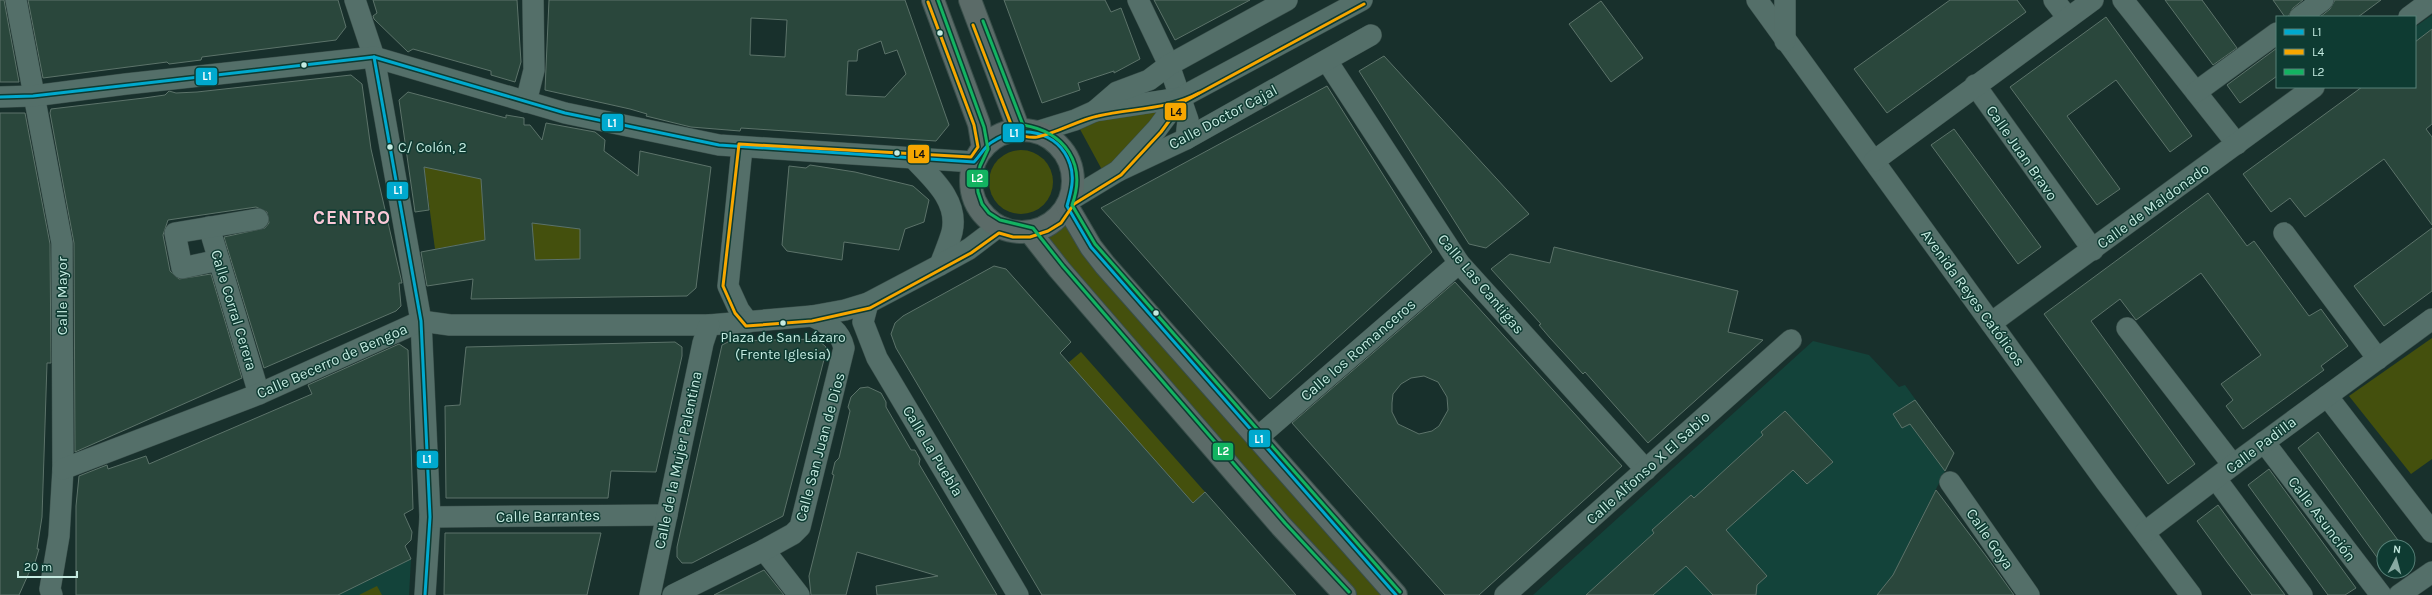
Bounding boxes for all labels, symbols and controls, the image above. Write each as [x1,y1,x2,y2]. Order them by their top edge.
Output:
legend [2276,16,2416,88]
text: L1 [2312,25,2322,39]
unlabelled marker [935,28,945,38]
text: L4 [2312,45,2325,59]
unlabelled marker [299,60,309,70]
text: L2 [2312,65,2325,79]
line badge: L1 [195,67,218,86]
text: L1 [202,70,212,83]
street label: Calle Doctor Cajal [1166,81,1280,153]
line badge: L4 [1164,102,1187,121]
street label: Calle Juan Bravo [1983,102,2061,204]
text: L4 [1170,106,1182,119]
line badge: L1 [601,113,624,132]
text: L1 [607,117,617,130]
line badge: L1 [1002,123,1025,143]
text: L1 [1009,127,1019,140]
place label: C/ Colón, 2 [398,139,467,156]
marker: C/ Colón, 2 [385,142,395,152]
line badge: L4 [907,144,930,164]
unlabelled marker [892,148,902,158]
text: L4 [913,148,925,161]
street label: Calle de Maldonado [2094,159,2212,253]
line badge: L2 [966,169,989,188]
text: L2 [971,172,983,185]
line badge: L1 [386,181,409,200]
text: L1 [393,184,403,197]
district label: CENTRO [313,207,391,229]
street label: Avenida Reyes Católicos [1917,226,2029,370]
street label: Calle Las Cantigas [1434,230,1528,338]
street label: Calle Corral Cerera [207,248,261,372]
street label: Calle Mayor [53,256,71,335]
street label: Calle los Romanceros [1297,295,1419,405]
unlabelled marker [1151,308,1161,318]
marker: Plaza de San Lázaro (Frente Iglesia) [778,318,788,328]
street label: Calle Becerro de Bengoa [254,320,410,402]
place label: Plaza de San Lázaro (Frente Iglesia) [720,329,846,363]
street label: Calle de la Mujer Palentina [650,369,706,551]
street label: Calle San Juan de Dios [791,370,849,524]
street label: Calle La Puebla [899,402,967,500]
street label: Calle Alfonso X El Sabio [1582,408,1714,528]
street label: Calle Padilla [2222,413,2300,477]
line badge: L1 [1248,429,1271,448]
text: L1 [1254,433,1264,446]
line badge: L2 [1212,442,1234,461]
text: L2 [1217,445,1229,458]
line badge: L1 [416,450,439,469]
text: L1 [422,453,432,466]
street label: Calle Asunción [2284,473,2360,565]
street label: Calle Goya [1962,505,2018,573]
street label: Calle Barrantes [496,506,600,526]
north arrow [2376,539,2416,579]
text: N [2392,543,2402,556]
scale bar [18,553,77,579]
text: 20 m [24,560,52,574]

